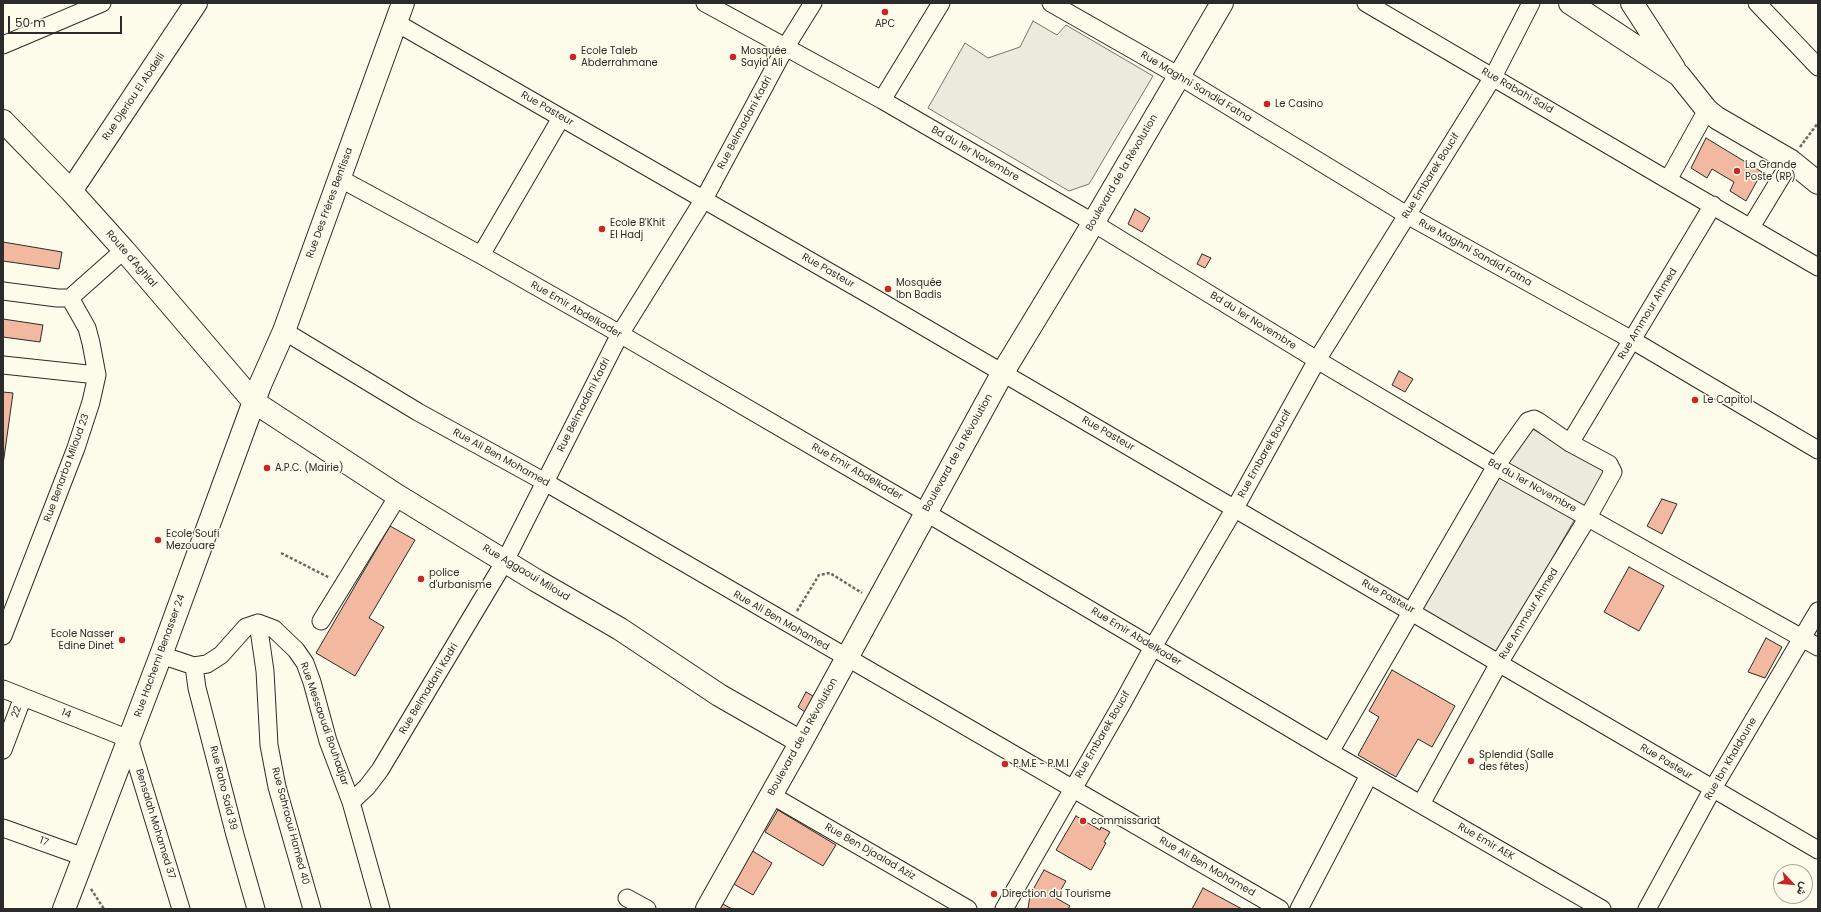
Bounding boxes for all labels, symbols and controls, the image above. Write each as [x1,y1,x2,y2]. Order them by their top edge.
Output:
marker: APC [880,7,890,17]
scale bar [10,8,124,34]
text: 50 m [15,14,46,31]
place label: APC [875,18,895,30]
place label: Ecole Taleb Abderrahmane [581,45,658,68]
place label: Mosquée Sayid Ali [741,45,787,68]
street label: Rue Maghni Sandid Fatna [1138,49,1254,125]
street label: Rue Djeriou El Abdelli [100,51,168,143]
marker: Ecole Taleb Abderrahmane [568,52,578,62]
marker: Mosquée Sayid Ali [728,52,738,62]
street label: Rue Rabahi Said [1479,66,1555,116]
street label: Rue Belmadani Kadri [715,74,775,172]
street label: Rue Pasteur [518,89,576,129]
place label: Le Casino [1275,98,1323,110]
marker: Le Casino [1262,99,1272,109]
street label: Boulevard de la Révolution [1084,113,1160,233]
street label: Bd du 1er Novembre [929,124,1021,184]
street label: Rue Embarek Boucif [1400,131,1462,221]
street label: Rue Des Frères Benfissa [304,146,356,260]
place label: La Grande Poste (RP) [1745,159,1796,182]
marker: La Grande Poste (RP) [1732,166,1742,176]
place label: Ecole B'Khit El Hadj [610,217,665,240]
street label: Rue Maghni Sandid Fatna [1416,217,1534,289]
marker: Ecole B'Khit El Hadj [597,224,607,234]
street label: Route d'Aghlal [103,228,159,290]
street label: Rue Pasteur [799,251,857,291]
street label: Rue Ammour Ahmed [1616,266,1680,362]
place label: Mosquée Ibn Badis [896,277,942,300]
street label: Rue Emir Abdelkader [528,279,624,341]
marker: Mosquée Ibn Badis [883,284,893,294]
street label: Bd du 1er Novembre [1208,290,1298,352]
street label: Rue Belmadani Kadri [555,356,613,454]
street label: Boulevard de la Révolution [921,392,995,514]
place label: Le Capitol [1703,394,1752,406]
marker: Le Capitol [1690,395,1700,405]
street label: Rue Embarek Boucif [1236,408,1294,500]
street label: Rue Benarba Miloud 23 [42,412,92,524]
street label: Rue Pasteur [1079,414,1137,454]
street label: Rue Ali Ben Mohamed [451,426,551,490]
street label: Rue Emir Abdelkader [809,441,905,503]
street label: Bd du 1er Novembre [1486,457,1578,515]
place label: A.P.C. (Mairie) [275,462,344,474]
marker: A.P.C. (Mairie) [262,463,272,473]
place label: Ecole Soufi Mezouare [166,528,219,552]
marker: Ecole Soufi Mezouare [153,535,163,545]
street label: Rue Aggaoui Miloud [480,542,572,604]
street label: Rue Ammour Ahmed [1497,566,1561,662]
place label: police d'urbanisme [429,567,492,590]
marker: police d'urbanisme [416,574,426,584]
street label: Rue Pasteur [1359,577,1417,617]
street label: Rue Ali Ben Mohamed [731,589,831,653]
street label: Rue Hachemi Benasser 24 [132,593,188,719]
street label: Rue Emir Abdelkader [1089,605,1183,669]
place label: Ecole Nasser Edine Dinet [51,628,114,652]
marker: Ecole Nasser Edine Dinet [117,635,127,645]
street label: Rue Belmadani Kadri [397,641,461,737]
street label: Rue Messaoudi Bouhadjar [297,661,351,787]
street label: Boulevard de la Révolution [766,676,840,798]
street label: Rue Embarek Boucif [1073,689,1133,781]
street label: 22 [9,704,25,720]
street label: 14 [59,707,73,721]
street label: Rue Ibn Khaldoune [1702,716,1760,802]
street label: Rue Pasteur [1638,742,1694,782]
street label: Rue Raho Saïd 39 [207,745,239,831]
place label: Splendid (Salle des fêtes) [1479,749,1554,772]
marker: Splendid (Salle des fêtes) [1466,756,1476,766]
place label: P.M.E - P.M.I [1013,758,1069,770]
marker: P.M.E - P.M.I [1000,759,1010,769]
street label: Rue Sahraoui Hamed 40 [269,766,311,886]
street label: Bensalah Mohamed 37 [133,768,177,880]
place label: commissariat [1091,815,1160,827]
marker: commissariat [1078,816,1088,826]
street label: Rue Ben Djaalad Aziz [822,821,918,883]
street label: Rue Emir AEK [1456,821,1516,863]
street label: 17 [38,835,50,849]
street label: Rue Ali Ben Mohamed [1157,835,1257,899]
north arrow [1773,864,1813,904]
text: ش [1793,879,1813,898]
place label: Direction du Tourisme [1002,888,1111,900]
marker: Direction du Tourisme [989,889,999,899]

